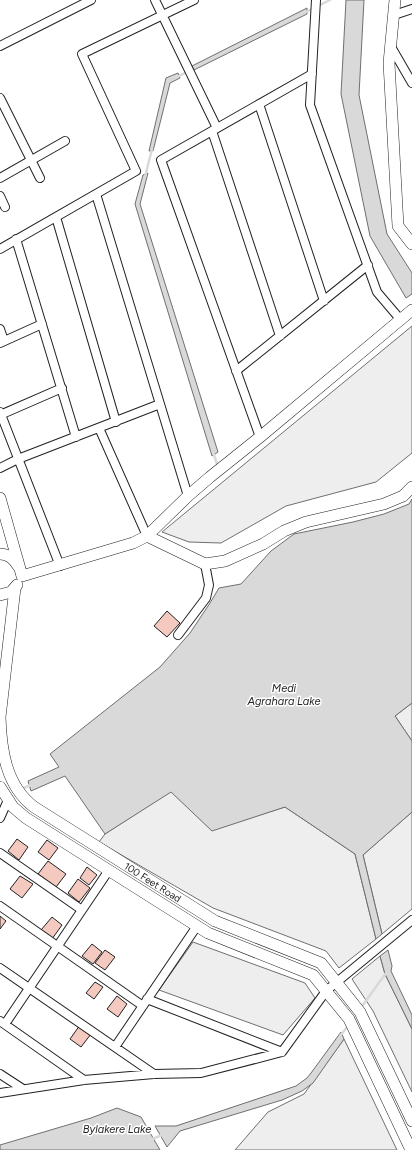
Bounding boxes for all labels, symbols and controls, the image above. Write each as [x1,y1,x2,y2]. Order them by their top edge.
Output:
water label: Medi Agrahara Lake [247,682,321,708]
street label: 100 Feet Road [122,859,184,905]
water label: Bylakere Lake [83,1123,151,1136]

